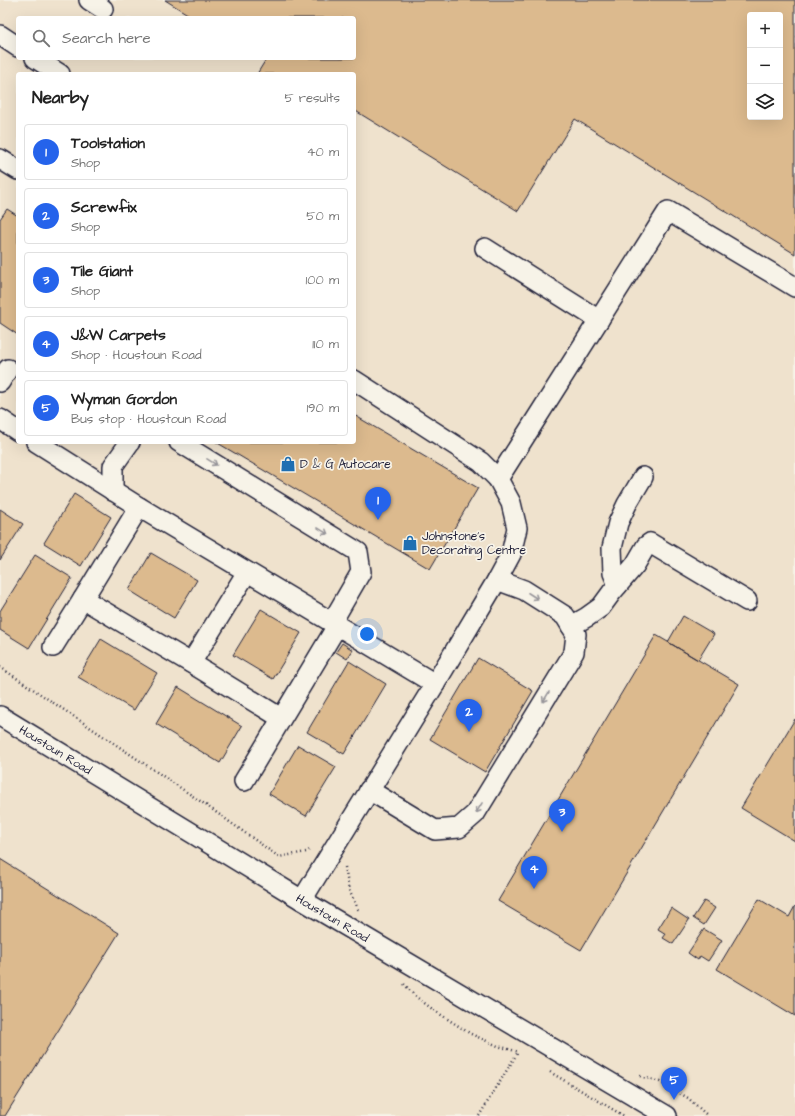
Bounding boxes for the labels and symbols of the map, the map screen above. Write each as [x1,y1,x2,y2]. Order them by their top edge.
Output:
shop icon: D & G Autocare [279,455,297,473]
place label: D & G Autocare [300,456,391,473]
one-way arrow [206,459,218,467]
pin: 1 [365,487,391,520]
one-way arrow [317,527,329,535]
place label: Johnstone's Decorating Centre [422,528,526,560]
shop icon: Johnstone's Decorating Centre [401,534,419,552]
one-way arrow [527,592,539,600]
your location [357,624,377,644]
one-way arrow [542,691,550,703]
pin: 2 [456,699,482,732]
street label: Houstoun Road [16,722,95,779]
pin: 3 [549,799,575,832]
one-way arrow [474,802,482,814]
pin: 4 [521,856,547,889]
street label: Houstoun Road [292,890,372,947]
pin: 5 [661,1067,687,1100]

